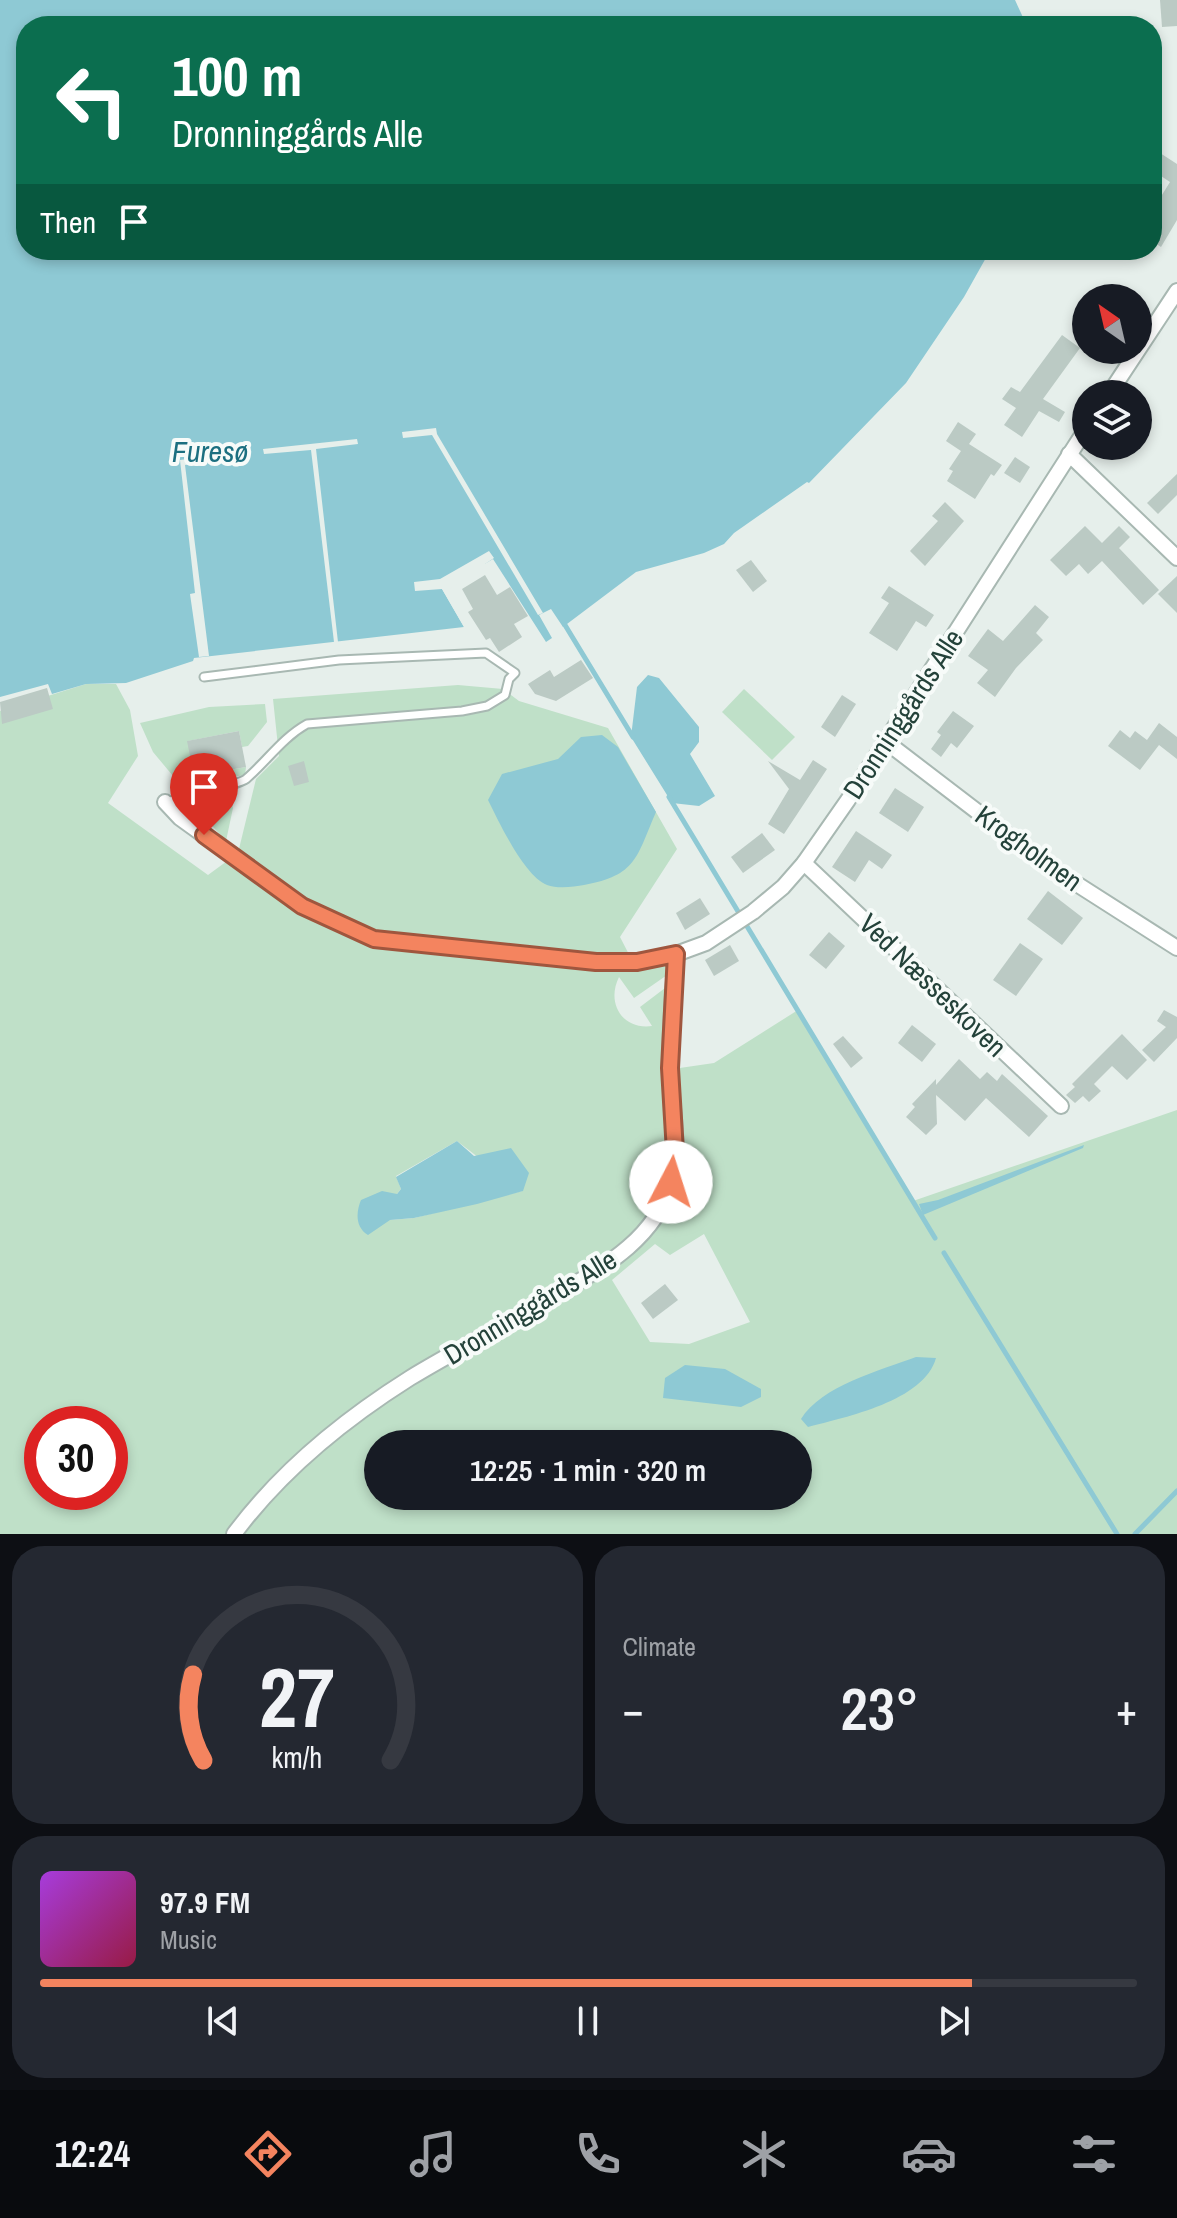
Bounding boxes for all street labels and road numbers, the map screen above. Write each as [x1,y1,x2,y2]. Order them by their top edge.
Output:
street label: Dronninggårds Alle [834,622,972,806]
street label: Krogholmen [968,796,1090,900]
street label: Ved Næsseskoven [851,905,1015,1065]
street label: Dronninggårds Alle [437,1240,623,1374]

